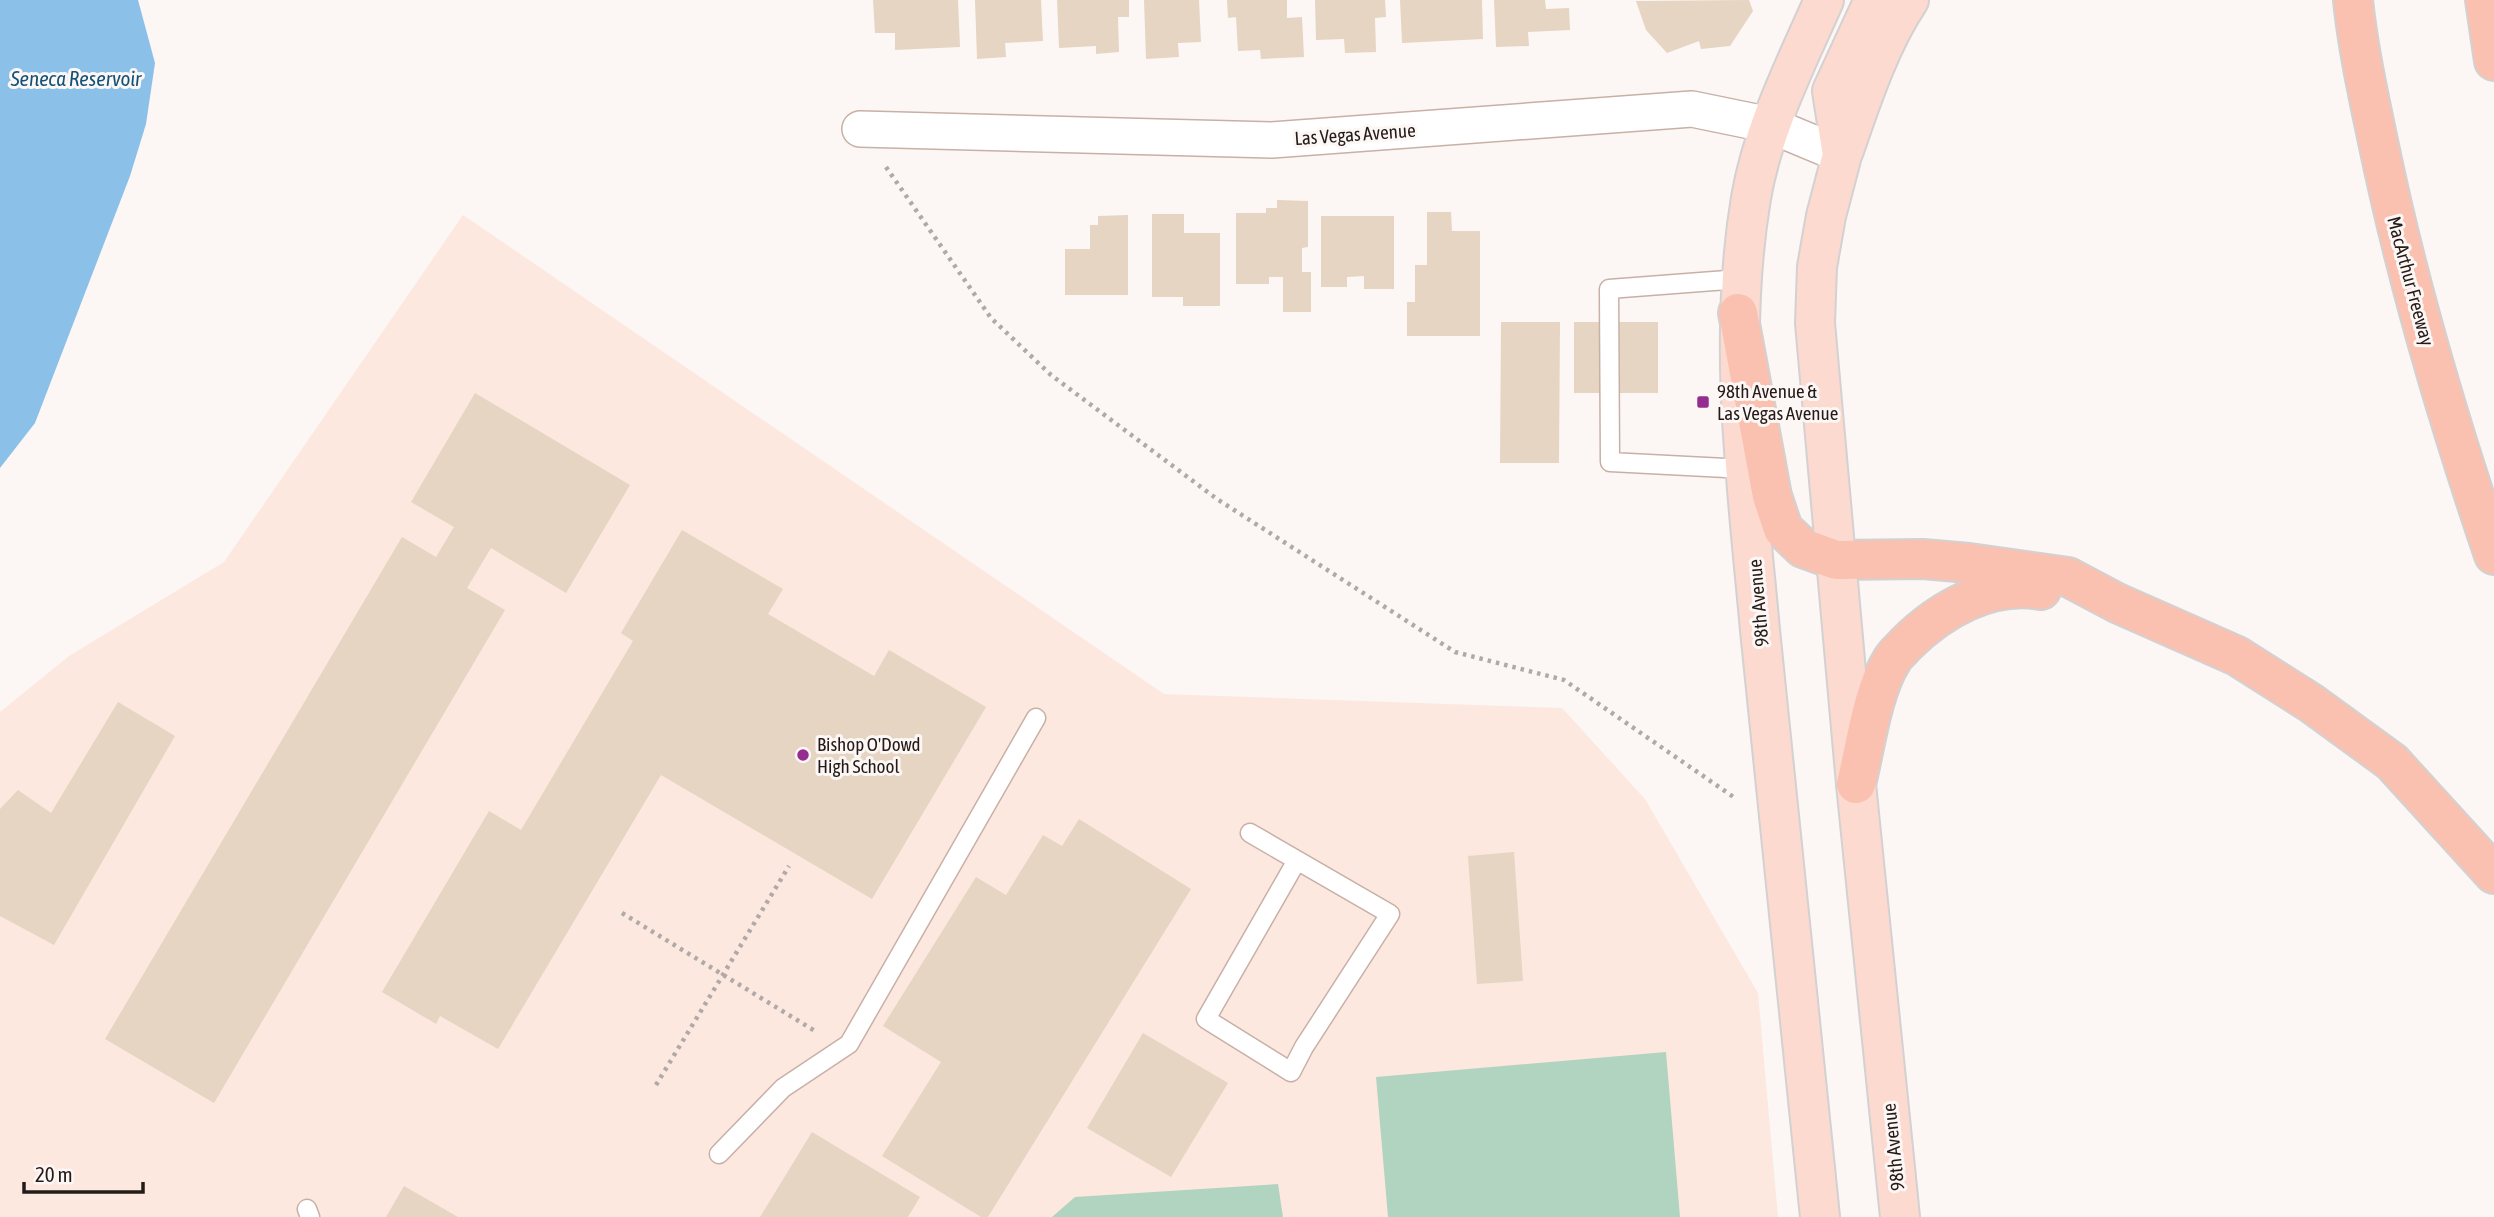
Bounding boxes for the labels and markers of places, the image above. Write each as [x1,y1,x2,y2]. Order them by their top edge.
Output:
place label: 98th Avenue & Las Vegas Avenue [1717,380,1838,424]
marker: 98th Avenue & Las Vegas Avenue [1695,394,1711,410]
place label: Bishop O'Dowd High School [817,733,921,777]
marker: Bishop O'Dowd High School [795,747,811,763]

